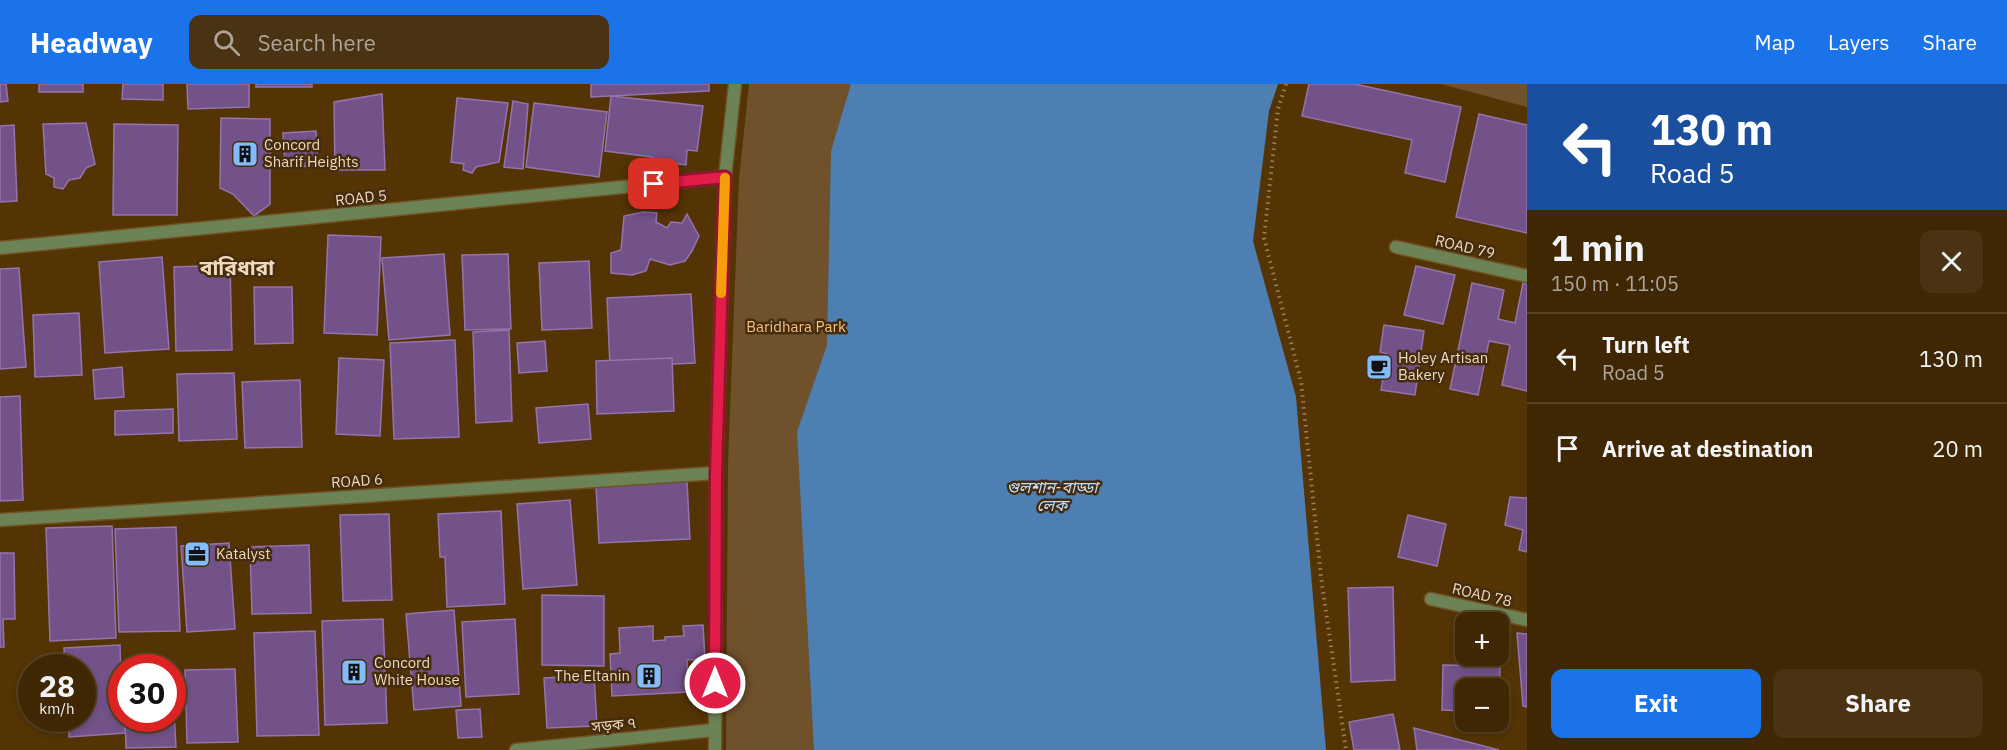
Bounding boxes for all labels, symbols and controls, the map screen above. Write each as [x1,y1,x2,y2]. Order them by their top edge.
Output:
search box [189,15,609,69]
text: Headway [30,24,153,61]
icon: search [210,26,243,59]
text: Search here [258,28,376,57]
text: Map [1755,28,1795,56]
text: Layers [1828,28,1890,56]
text: Share [1923,28,1977,56]
text: 130 m [1650,102,1773,157]
icon: left [1551,108,1629,186]
place label: Concord Sharif Heights [264,135,359,171]
building icon: Concord Sharif Heights [230,139,260,169]
text: Road 5 [1650,155,1735,190]
pin [628,158,679,209]
icon: arrive [637,167,670,200]
street label: ROAD 5 [334,185,388,210]
text: 1 min [1551,224,1645,271]
street label: ROAD 79 [1433,230,1497,263]
button: close [1920,230,1983,293]
district label: বারিধারা [199,253,275,281]
text: 150 m · 11:05 [1551,270,1679,297]
park label: Baridhara Park [746,317,846,336]
text: Turn left [1602,330,1690,359]
icon: left [1551,342,1584,375]
text: 130 m [1919,344,1983,373]
place label: Holey Artisan Bakery [1398,348,1488,384]
cafe icon: Holey Artisan Bakery [1364,352,1394,382]
text: Road 5 [1602,359,1665,386]
icon: arrive [1551,432,1584,465]
text: Arrive at destination [1602,434,1813,463]
text: 20 m [1932,434,1983,463]
street label: ROAD 6 [330,469,384,492]
water label: গুলশান-বাড্ডা লেক [1007,477,1100,515]
office icon: Katalyst [182,539,212,569]
place label: Katalyst [216,544,270,563]
street label: ROAD 78 [1450,578,1514,611]
map controls [1455,612,1509,732]
button: + [1455,612,1509,666]
position arrow [683,651,747,715]
place label: Concord White House [374,653,460,689]
speed limit sign: 30 [108,654,186,732]
building icon: Concord White House [339,657,369,687]
building icon: The Eltanin [634,661,664,691]
text: 28 [39,666,75,705]
place label: The Eltanin [554,666,630,685]
button: Exit [1551,669,1761,738]
button: Share [1773,669,1983,738]
button: − [1455,678,1509,732]
text: km/h [39,699,75,718]
street label: সড়ক ৭ [590,713,637,736]

